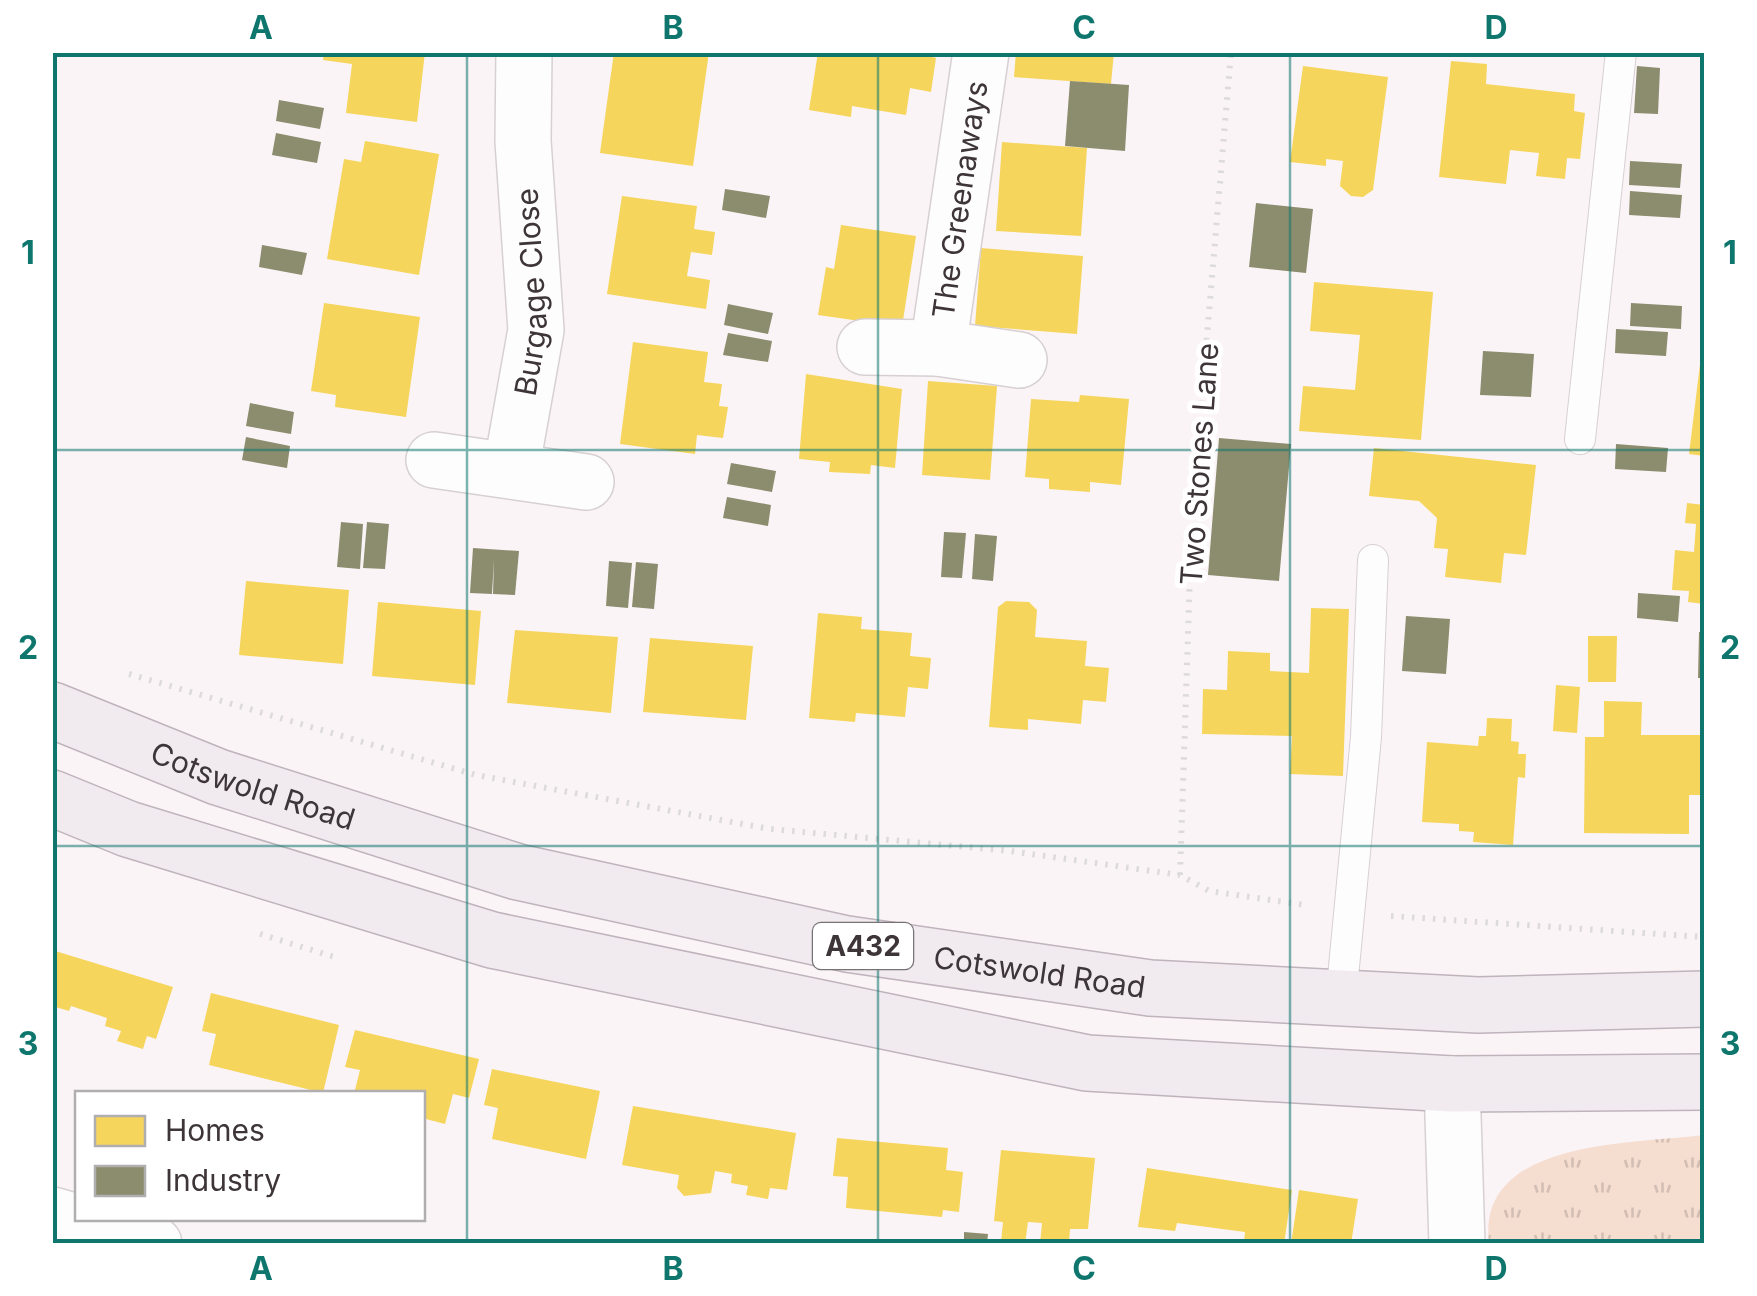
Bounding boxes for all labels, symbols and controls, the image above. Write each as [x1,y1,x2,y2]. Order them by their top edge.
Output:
text: A [249,8,273,47]
text: B [662,8,684,47]
text: C [1072,8,1096,47]
text: D [1484,8,1508,47]
street label: The Greenaways [925,78,995,321]
street label: Burgage Close [507,187,554,399]
text: 1 [21,233,35,272]
text: 1 [1723,233,1737,272]
street label: Two Stones Lane [1173,341,1225,587]
text: 2 [18,628,38,667]
text: 2 [1720,628,1740,667]
street label: Cotswold Road [146,734,360,837]
road number: A432 [813,923,913,969]
street label: Cotswold Road [931,939,1148,1005]
text: 3 [18,1024,38,1063]
text: 3 [1720,1024,1740,1063]
legend [75,1091,425,1221]
text: Homes [165,1112,265,1148]
text: Industry [165,1162,281,1198]
text: A [249,1249,273,1288]
text: B [662,1249,684,1288]
text: C [1072,1249,1096,1288]
text: D [1484,1249,1508,1288]

